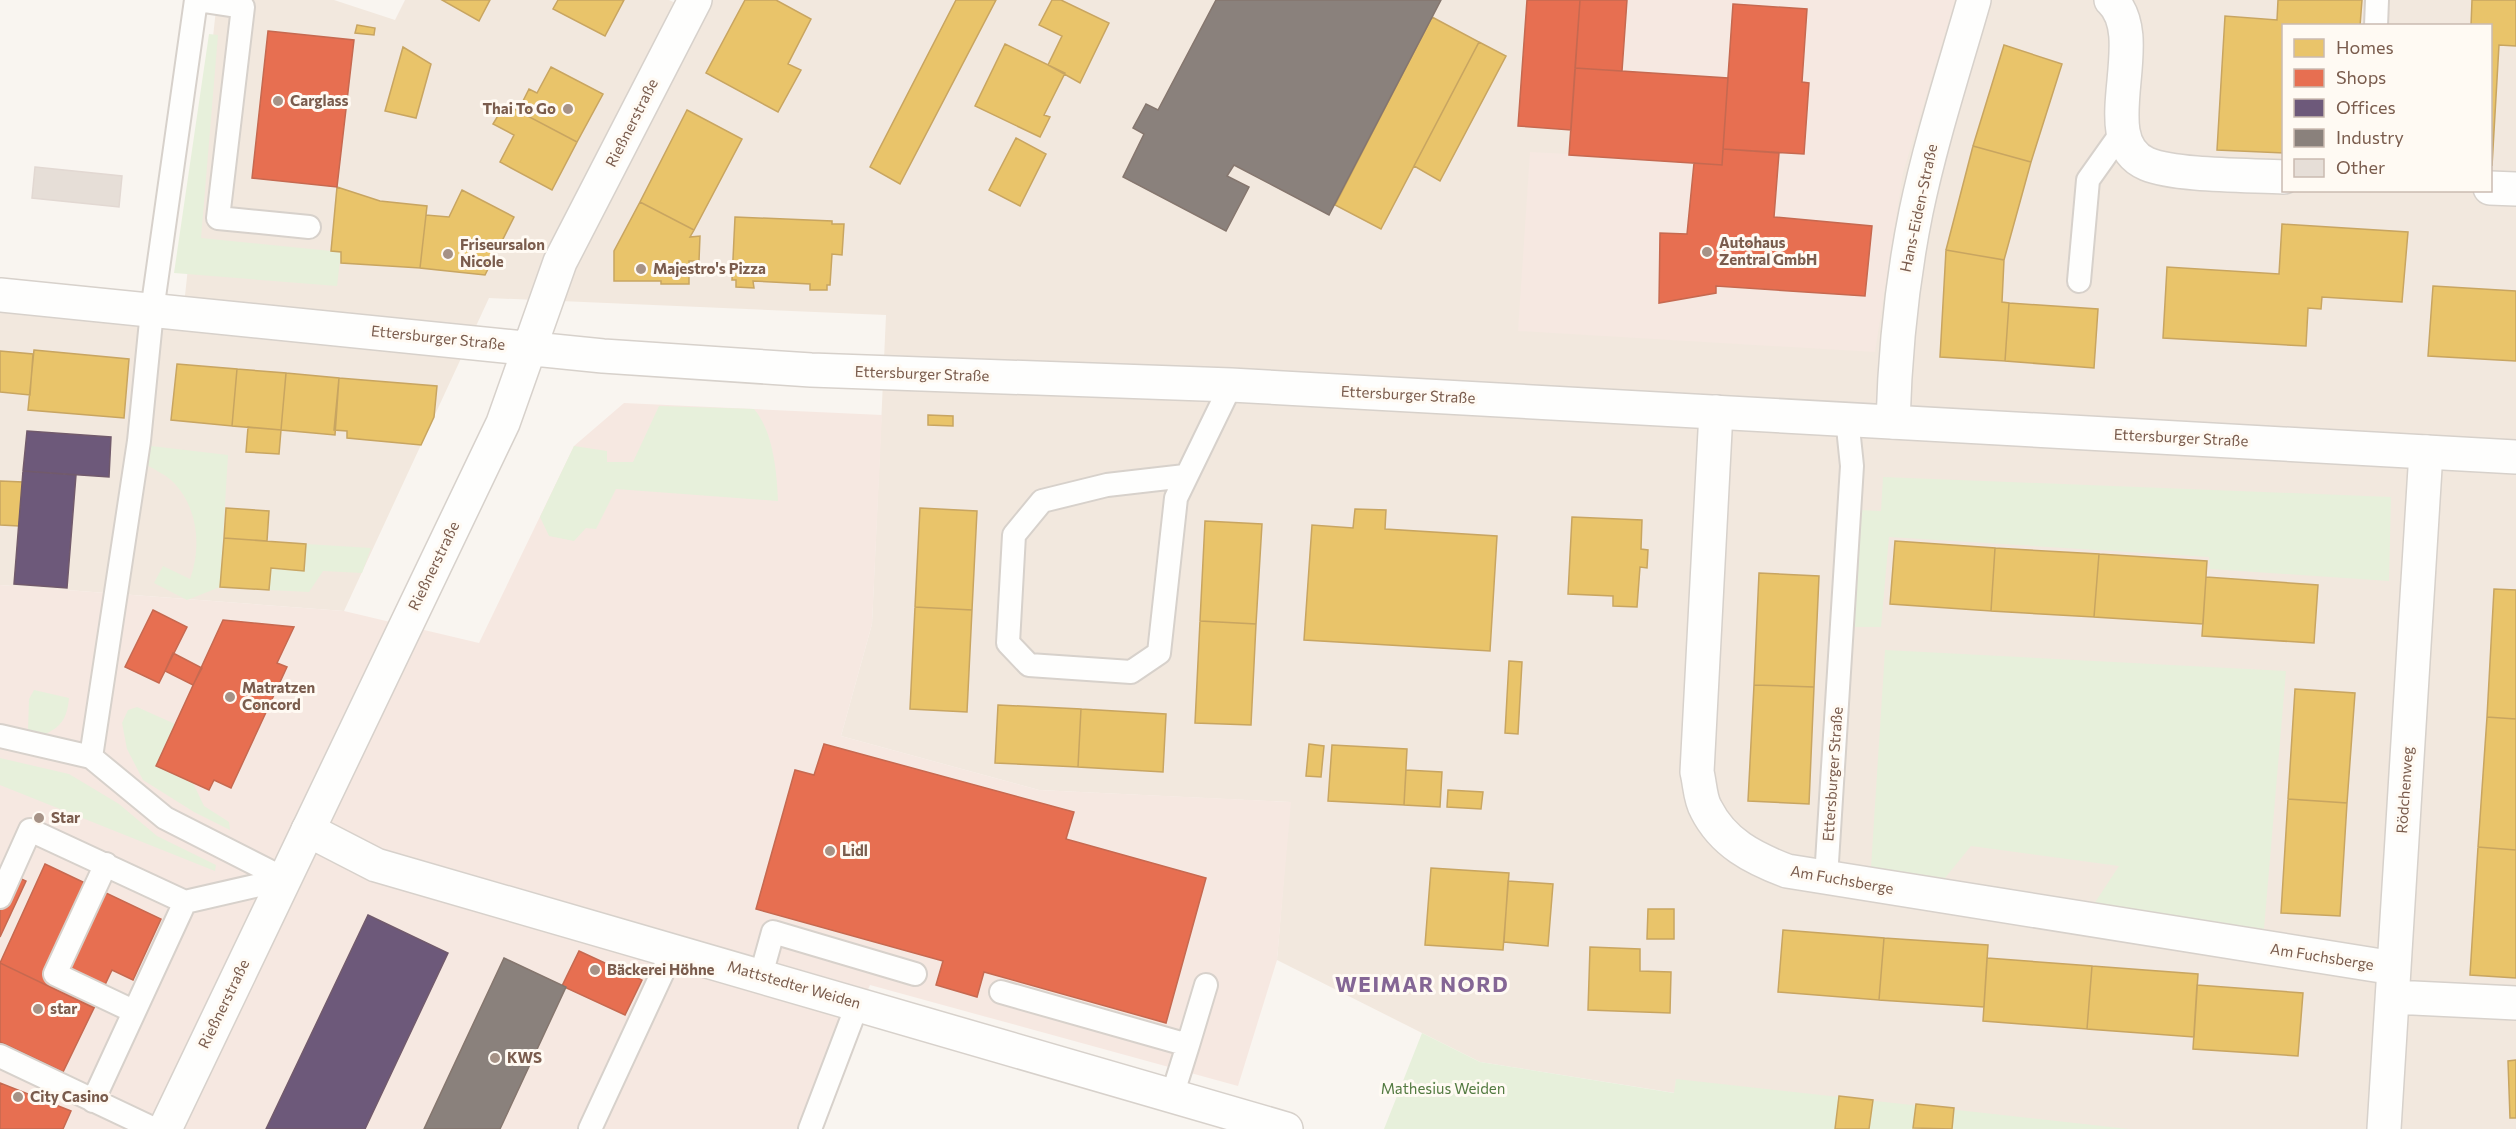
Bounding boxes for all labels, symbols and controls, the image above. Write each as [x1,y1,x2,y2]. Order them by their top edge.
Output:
legend [2282,24,2492,192]
text: Homes [2336,36,2394,58]
text: Shops [2336,66,2386,88]
street label: Rießnerstraße [601,75,661,170]
place label: Carglass [290,91,349,109]
marker: Carglass [271,94,285,108]
text: Offices [2336,96,2396,118]
place label: Thai To Go [482,99,556,117]
marker: Thai To Go [561,102,575,116]
text: Industry [2336,126,2404,148]
street label: Hans-Eiden-Straße [1896,142,1940,274]
text: Other [2336,156,2385,178]
place label: Autohaus Zentral GmbH [1719,233,1817,268]
place label: Friseursalon Nicole [460,235,545,270]
marker: Autohaus Zentral GmbH [1700,245,1714,259]
marker: Friseursalon Nicole [441,247,455,261]
place label: Majestro's Pizza [653,259,766,277]
marker: Majestro's Pizza [634,262,648,276]
street label: Ettersburger Straße [370,321,506,353]
street label: Ettersburger Straße [854,362,990,384]
street label: Ettersburger Straße [1340,381,1476,407]
street label: Ettersburger Straße [2113,424,2249,450]
street label: Rießnerstraße [404,518,462,613]
place label: Matratzen Concord [242,678,315,713]
marker: Matratzen Concord [223,690,237,704]
street label: Ettersburger Straße [1818,706,1846,842]
street label: Rödchenweg [2392,746,2416,834]
place label: Star [51,808,80,826]
marker: Star [32,811,46,825]
place label: Lidl [842,841,868,859]
marker: Lidl [823,844,837,858]
street label: Am Fuchsberge [1789,861,1895,897]
street label: Am Fuchsberge [2269,939,2375,973]
street label: Rießnerstraße [194,956,252,1051]
street label: Mattstedter Weiden [726,956,863,1012]
place label: Bäckerei Höhne [607,960,715,978]
marker: Bäckerei Höhne [588,963,602,977]
district label: WEIMAR NORD [1335,971,1509,996]
place label: star [50,999,77,1017]
marker: star [31,1002,45,1016]
place label: KWS [507,1048,542,1066]
marker: KWS [488,1051,502,1065]
park label: Mathesius Weiden [1381,1079,1505,1097]
place label: City Casino [30,1087,109,1105]
marker: City Casino [11,1090,25,1104]

